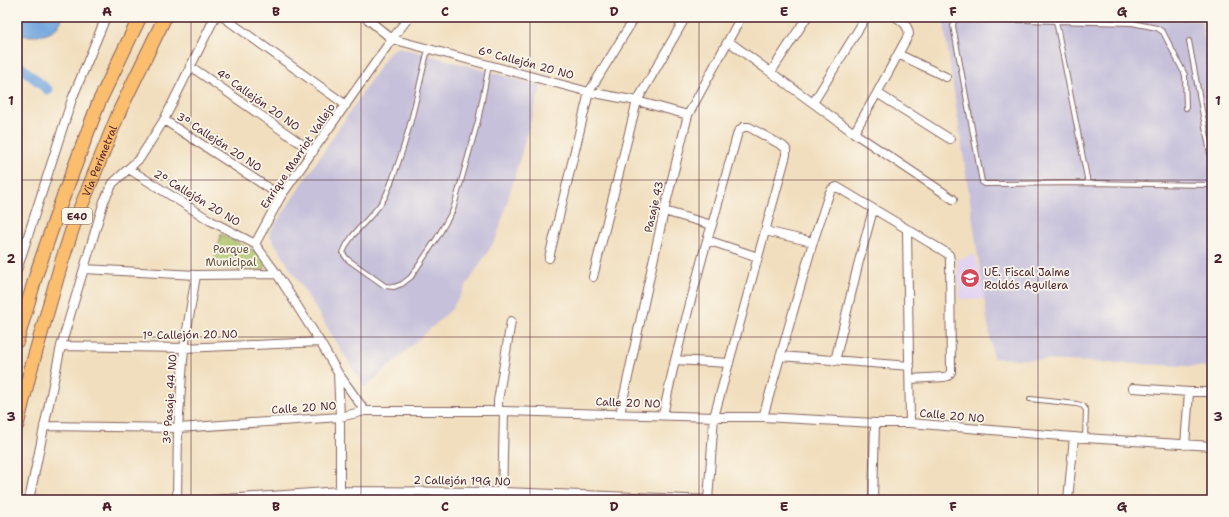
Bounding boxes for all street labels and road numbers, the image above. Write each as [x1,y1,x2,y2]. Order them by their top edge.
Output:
street label: 6º Callejón 20 NO [477,43,576,83]
street label: 4º Callejón 20 NO [213,66,303,134]
street label: Enrique Marriot Vallejo [257,100,339,212]
street label: 3º Callejón 20 NO [174,109,264,175]
street label: Vía Perimetral [78,123,121,199]
street label: 2º Callejón 20 NO [151,166,243,230]
street label: Pasaje 43 [641,180,667,234]
road number: E40 [62,208,92,224]
street label: 1º Callejón 20 NO [142,327,238,343]
street label: 3º Pasaje 44 NO [159,354,181,444]
street label: Calle 20 NO [595,394,661,412]
street label: Calle 20 NO [271,398,337,418]
street label: Calle 20 NO [919,406,985,426]
street label: 2 Callejón 19G NO [413,473,511,489]

